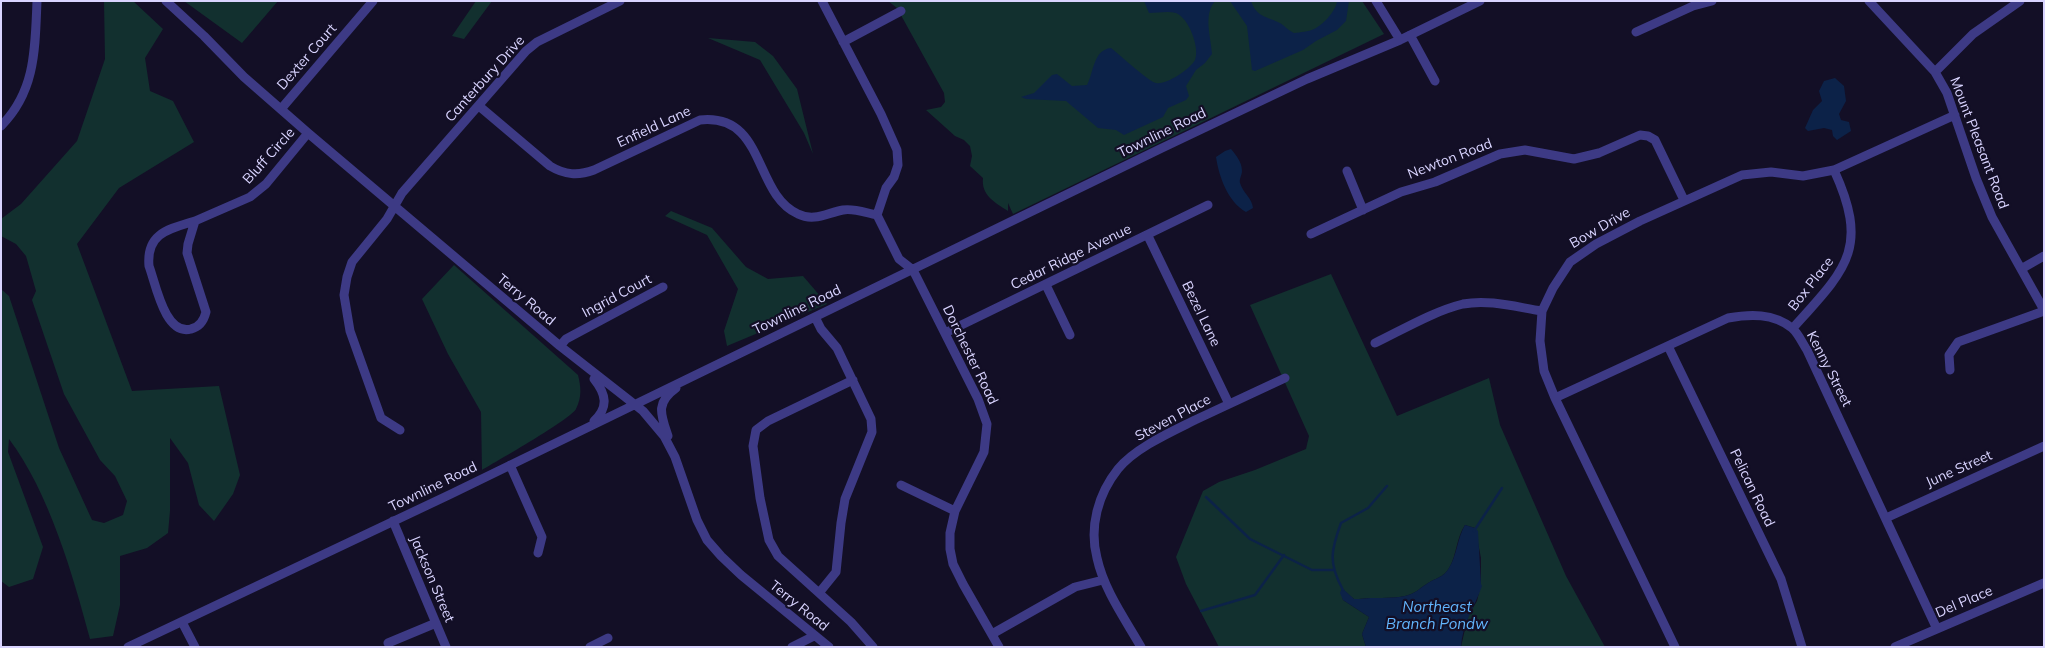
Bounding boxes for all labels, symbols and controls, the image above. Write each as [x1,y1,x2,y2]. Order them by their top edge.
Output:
street label: Dexter Court [274,20,340,94]
street label: Canterbury Drive [442,32,528,126]
street label: Mount Pleasant Road [1946,75,2012,211]
street label: Enfield Lane [615,103,693,151]
street label: Townline Road [1115,104,1209,162]
street label: Bluff Circle [239,125,299,187]
street label: Newton Road [1405,135,1495,183]
street label: Bow Drive [1567,204,1633,252]
street label: Cedar Ridge Avenue [1008,220,1134,294]
street label: Box Place [1785,254,1837,314]
street label: Terry Road [493,271,559,329]
street label: Ingrid Court [579,271,655,321]
street label: Bezel Lane [1178,279,1224,349]
street label: Townline Road [750,281,844,339]
street label: Dorchester Road [939,303,1001,407]
street label: Kenny Street [1803,328,1855,410]
street label: Steven Place [1132,391,1214,445]
street label: Pelican Road [1726,446,1778,530]
street label: June Street [1923,447,1995,491]
street label: Townline Road [386,458,480,516]
street label: Jackson Street [406,533,458,625]
street label: Terry Road [766,577,832,635]
street label: Del Place [1933,582,1995,622]
water label: Northeast Branch Pondw [1386,598,1488,633]

